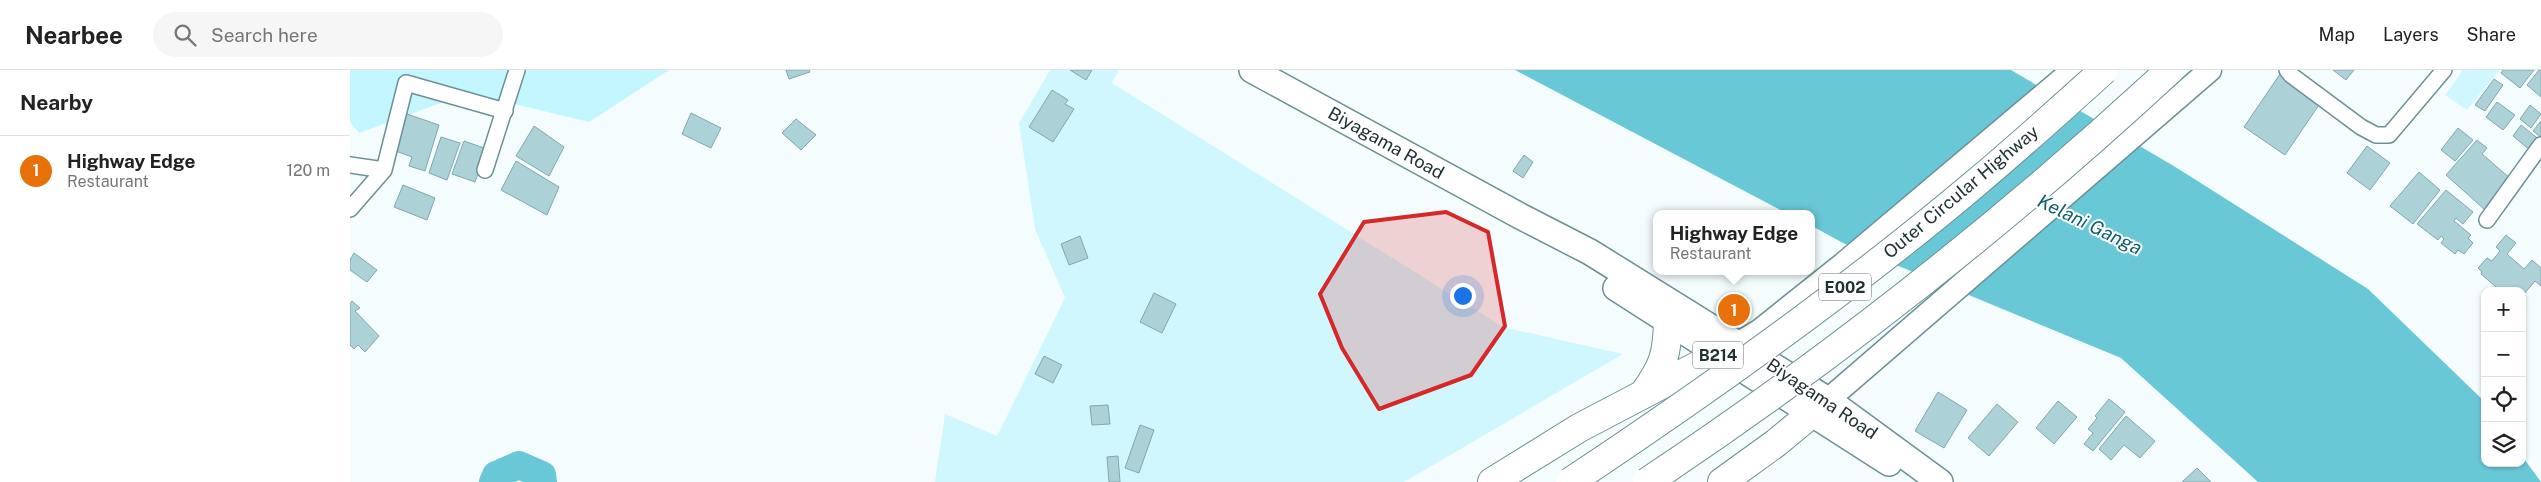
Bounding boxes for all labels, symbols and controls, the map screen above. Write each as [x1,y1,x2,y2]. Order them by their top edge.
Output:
search box [153,12,503,57]
text: Nearbee [25,21,123,49]
icon: search [171,21,199,49]
text: Search here [211,24,318,46]
text: Map [2319,24,2355,45]
text: Layers [2383,24,2439,45]
text: Share [2467,24,2516,45]
text: Nearby [20,90,93,115]
street label: Biyagama Road [1325,102,1448,183]
street label: Outer Circular Highway [1879,120,2043,263]
text: Highway Edge [67,150,196,172]
text: 1 [33,161,39,180]
text: 120 m [286,161,330,180]
text: Restaurant [67,172,149,191]
water label: Kelani Ganga [2034,189,2146,259]
popup [1653,210,1815,275]
text: Highway Edge [1670,222,1798,244]
text: Restaurant [1670,244,1752,263]
road number: E002 [1819,273,1871,300]
your location [1450,283,1476,309]
map controls [2481,287,2526,467]
button: + [2481,287,2526,332]
pin: 1 [1718,291,1750,329]
button: − [2481,332,2526,377]
road number: B214 [1693,342,1743,368]
street label: Biyagama Road [1763,354,1882,443]
button: locate [2481,377,2526,422]
button: layers [2481,422,2526,467]

